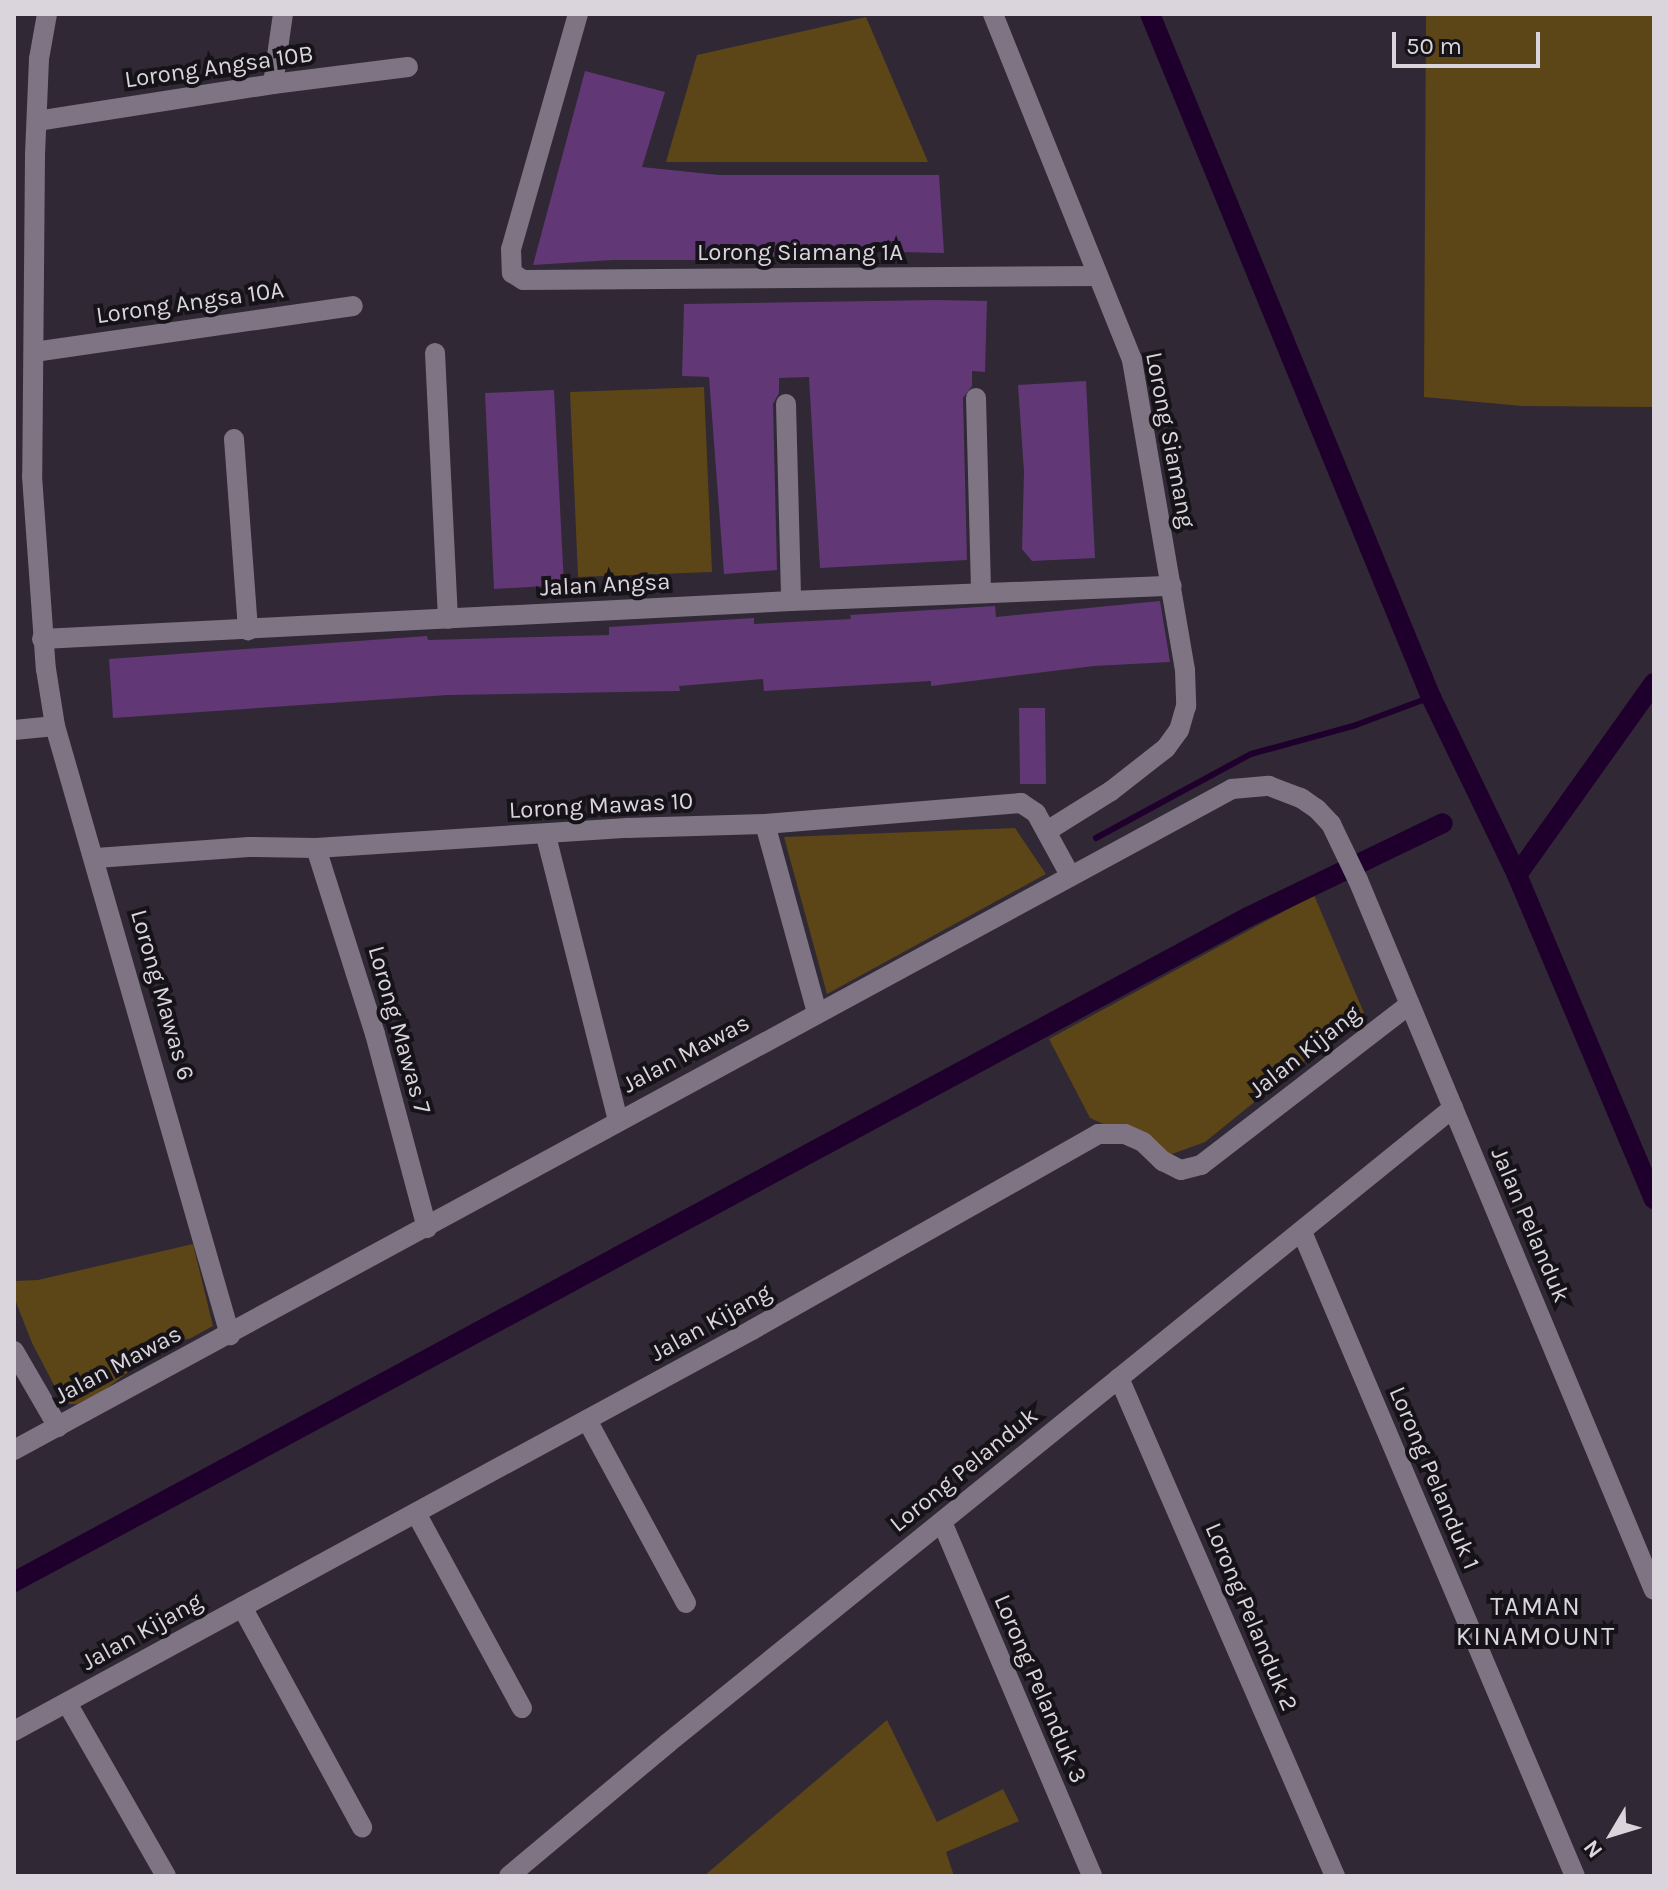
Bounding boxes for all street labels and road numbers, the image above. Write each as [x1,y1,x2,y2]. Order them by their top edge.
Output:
street label: Lorong Angsa 10B [123,39,315,95]
street label: Lorong Siamang 1A [697,239,903,267]
street label: Lorong Angsa 10A [94,276,286,330]
street label: Lorong Siamang [1139,350,1201,530]
street label: Jalan Angsa [539,567,671,603]
street label: Lorong Mawas 10 [508,787,694,825]
street label: Lorong Mawas 6 [124,906,200,1084]
street label: Lorong Mawas 7 [361,943,437,1117]
street label: Jalan Kijang [1244,1000,1366,1104]
street label: Jalan Mawas [618,1008,754,1100]
street label: Jalan Pelanduk [1484,1143,1576,1307]
street label: Jalan Kijang [646,1278,776,1368]
street label: Jalan Mawas [50,1319,186,1411]
street label: Lorong Pelanduk 1 [1382,1382,1486,1574]
street label: Lorong Pelanduk [884,1401,1044,1539]
street label: Lorong Pelanduk 2 [1198,1519,1304,1715]
street label: Jalan Kijang [77,1587,207,1677]
street label: Lorong Pelanduk 3 [987,1590,1093,1788]

